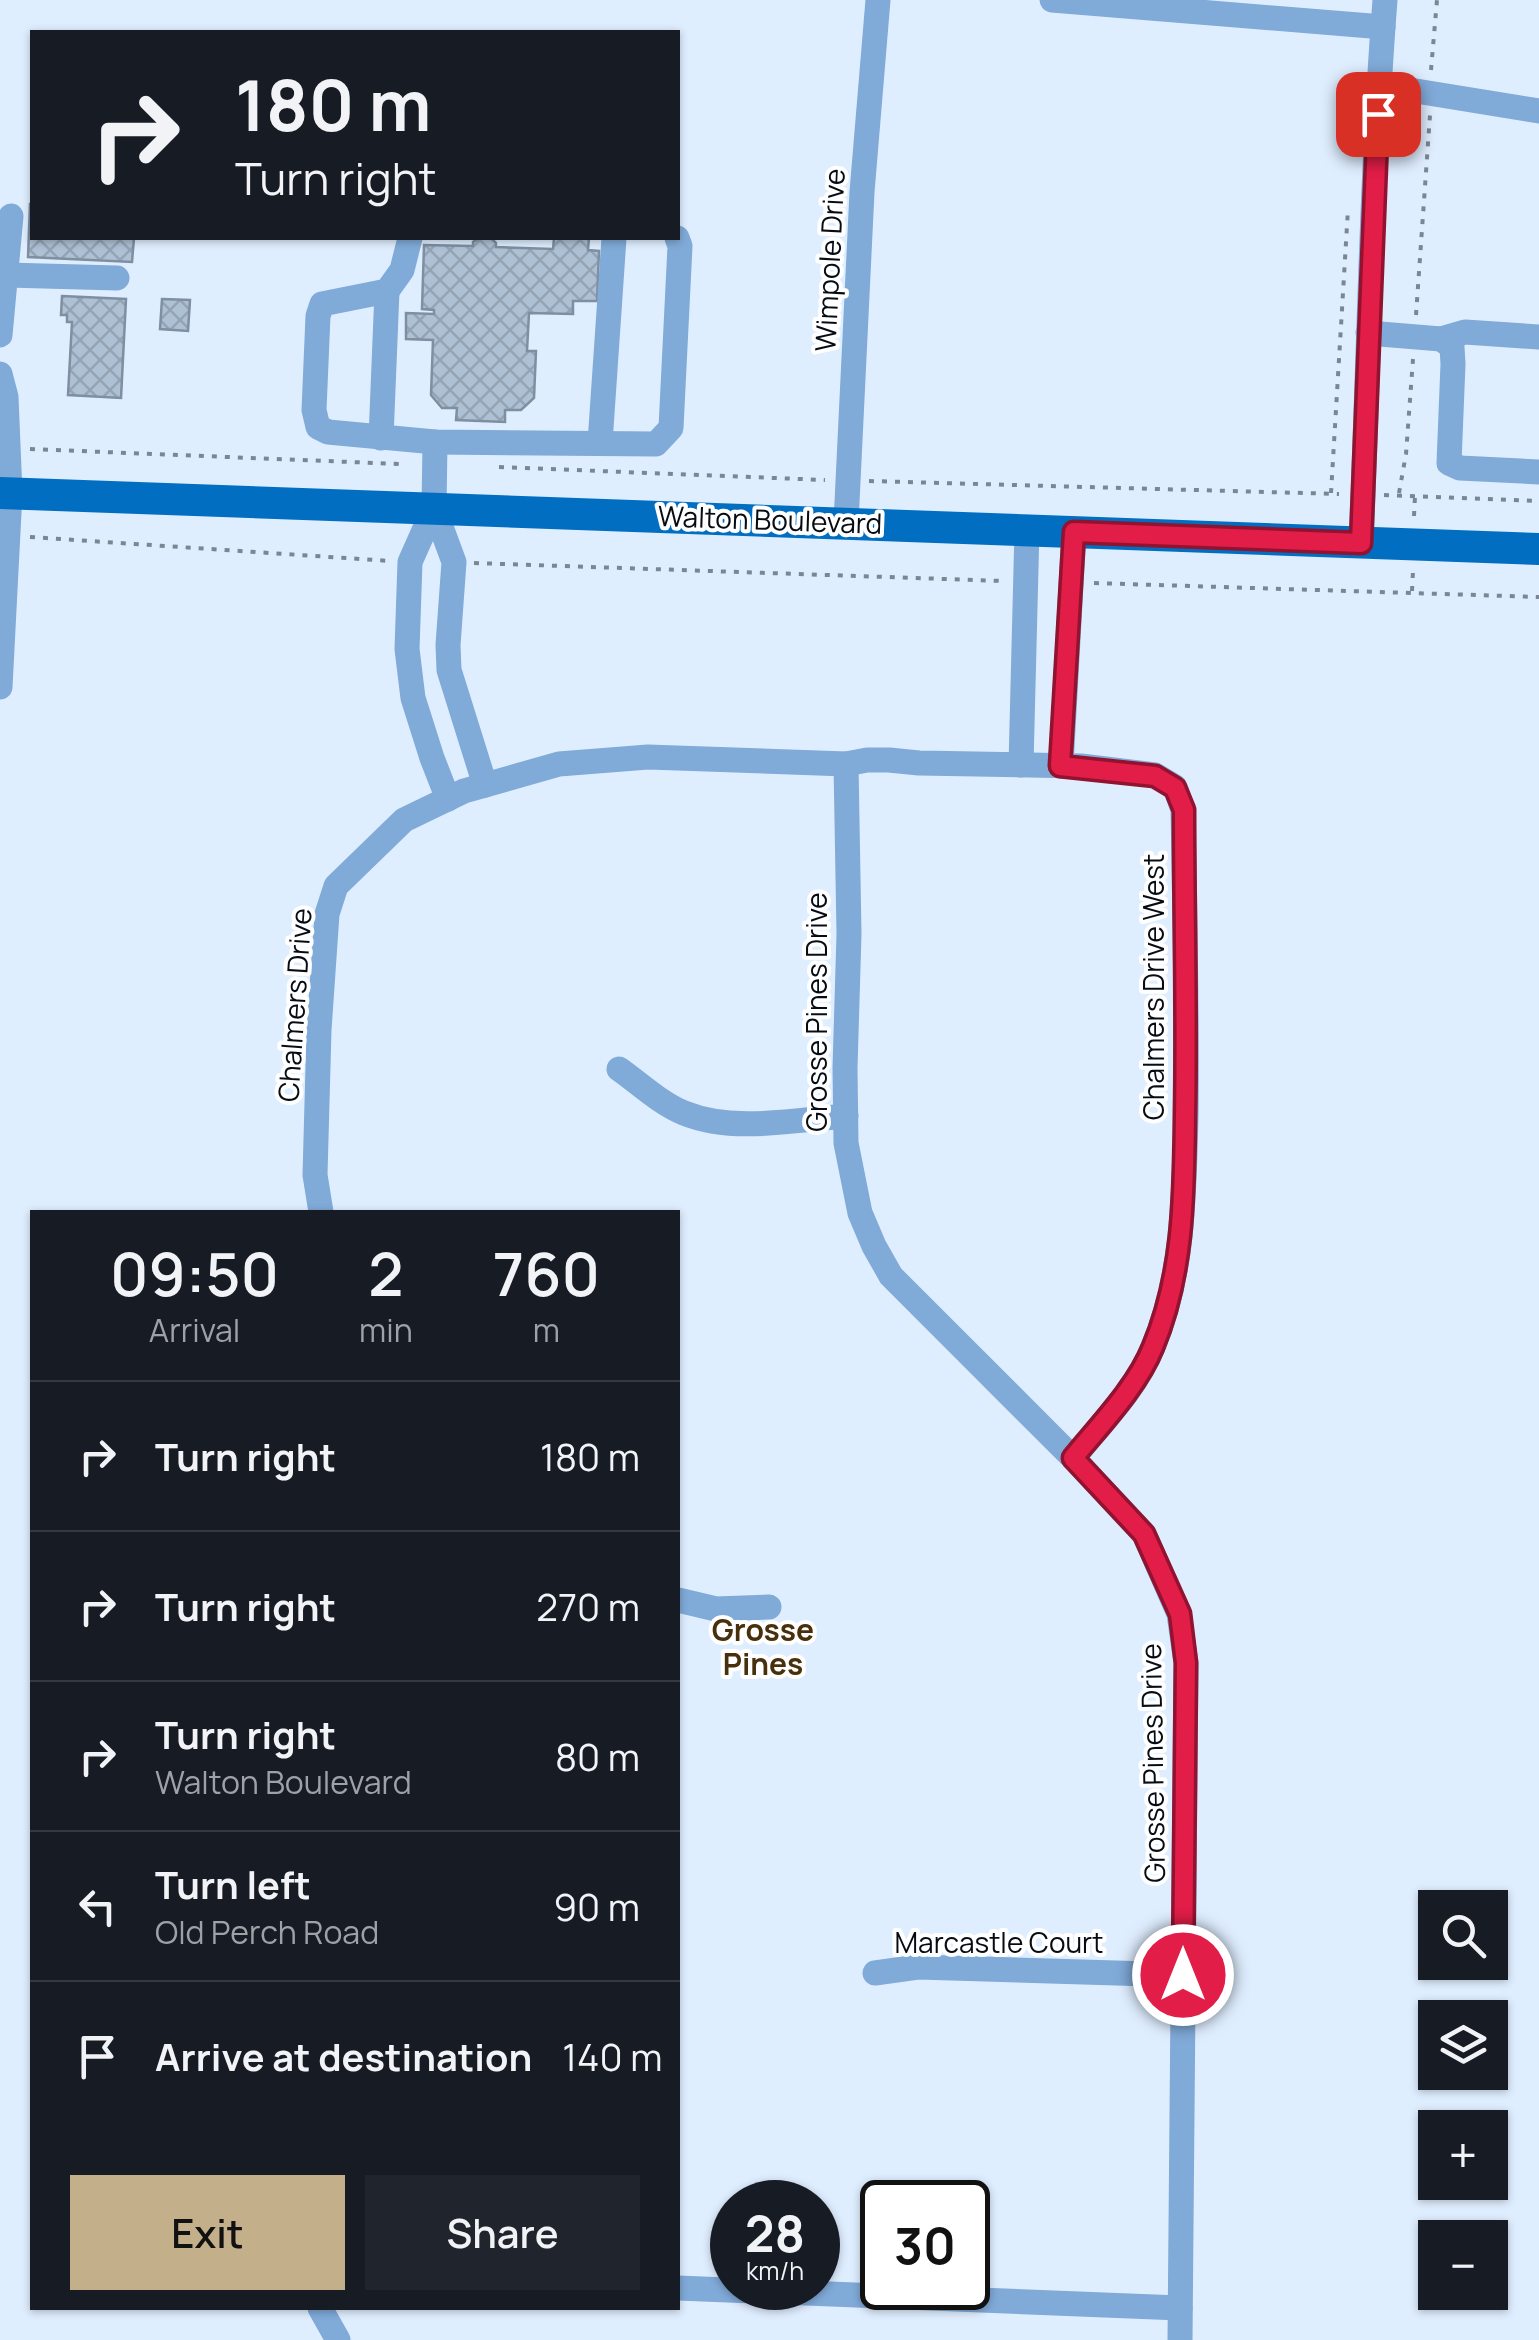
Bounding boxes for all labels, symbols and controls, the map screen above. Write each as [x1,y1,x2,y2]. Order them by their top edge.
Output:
text: 180 m [235,56,432,152]
icon: right [70,70,200,200]
pin [1336,72,1421,157]
icon: arrive [1351,87,1406,142]
text: Turn right [235,147,436,209]
street label: Wimpole Drive [805,168,853,352]
street label: Walton Boulevard [657,496,883,542]
street label: Chalmers Drive West [1134,854,1172,1120]
street label: Grosse Pines Drive [797,892,835,1132]
street label: Chalmers Drive [268,907,320,1103]
text: 09:50 [110,1232,279,1314]
text: 2 [368,1232,404,1314]
text: 760 [493,1232,600,1314]
text: Arrival [149,1308,240,1352]
text: min [359,1308,413,1352]
text: m [533,1308,560,1352]
icon: right [70,1429,125,1484]
text: Turn right [155,1430,336,1482]
text: 180 m [540,1430,640,1482]
icon: right [70,1579,125,1634]
text: Turn right [155,1580,336,1632]
text: 270 m [536,1580,640,1632]
district label: Grosse Pines [712,1609,814,1684]
street label: Grosse Pines Drive [1131,1643,1173,1883]
text: Turn right [155,1708,336,1760]
icon: right [70,1729,125,1784]
text: 80 m [555,1730,640,1782]
text: Walton Boulevard [155,1760,412,1804]
text: Turn left [155,1858,311,1910]
icon: left [70,1879,125,1934]
text: 90 m [553,1880,640,1932]
map controls [1418,1890,1508,2310]
button: search [1418,1890,1508,1980]
text: Old Perch Road [155,1910,379,1954]
street label: Marcastle Court [895,1923,1103,1961]
position arrow [1131,1923,1235,2027]
button: layers [1418,2000,1508,2090]
icon: arrive [70,2029,125,2084]
text: Arrive at destination [155,2030,532,2082]
text: 140 m [562,2030,662,2082]
button: + [1418,2110,1508,2200]
button: Exit [70,2175,345,2290]
button: Share [365,2175,640,2290]
speed limit sign: 30 [860,2180,990,2310]
text: 28 [745,2199,805,2267]
button: − [1418,2220,1508,2310]
text: km/h [746,2253,804,2288]

